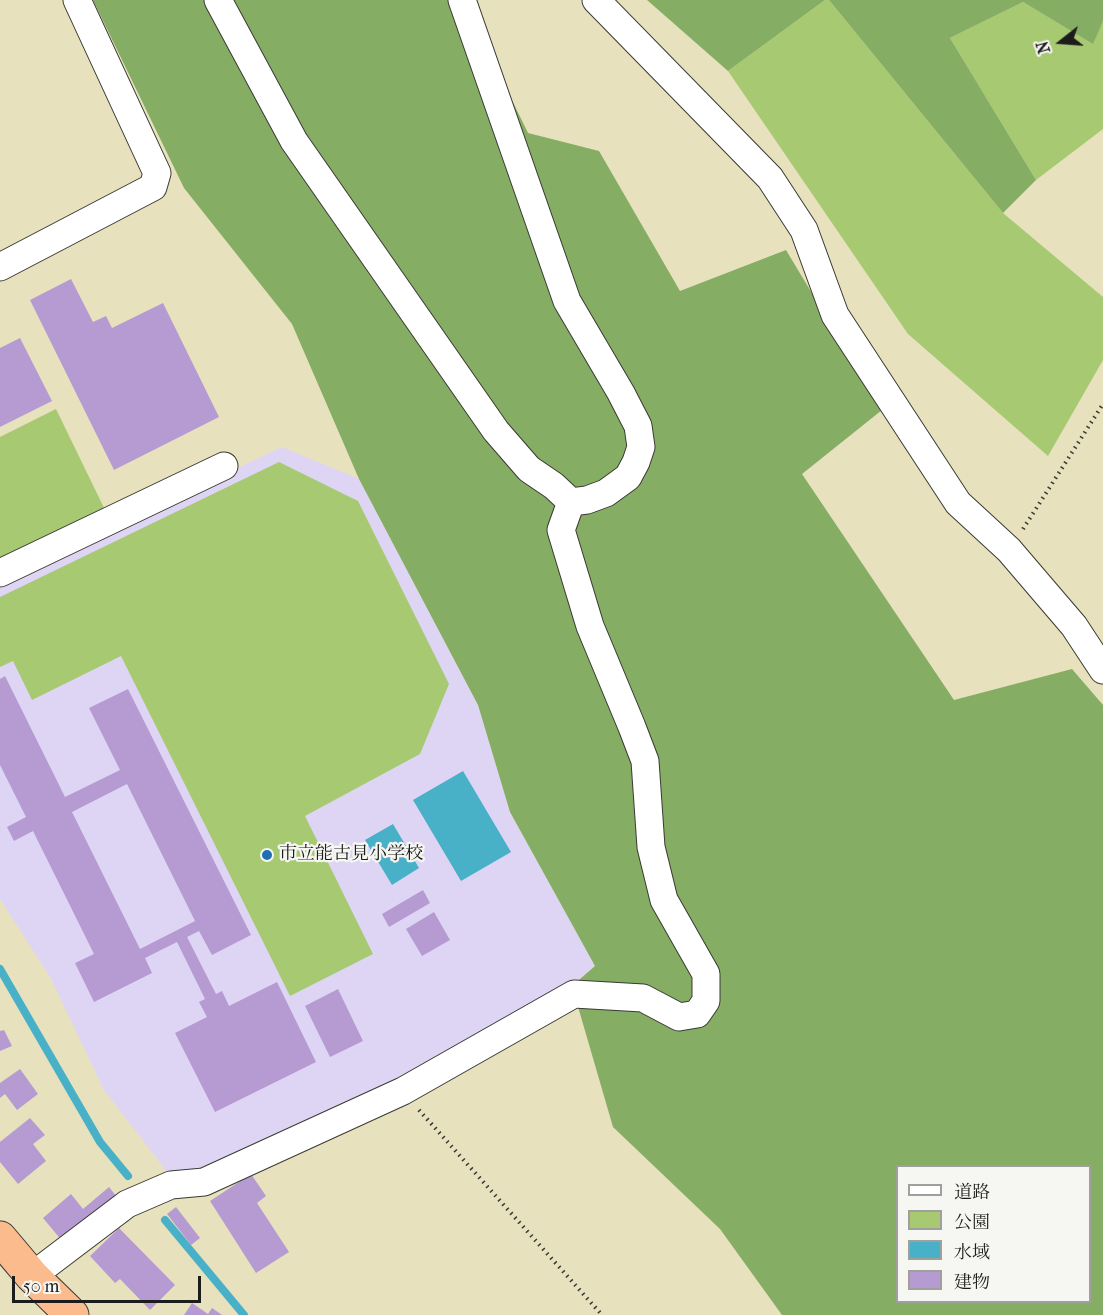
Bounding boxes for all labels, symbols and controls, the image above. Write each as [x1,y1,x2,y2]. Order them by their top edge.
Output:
north arrow [1031,12,1091,72]
text: N [1032,39,1054,56]
place label: 市立能古見小学校 [279,844,423,866]
marker: 市立能古見小学校 [260,848,274,862]
legend [896,1165,1091,1303]
text: 道路 [954,1182,990,1203]
text: 公園 [954,1212,990,1233]
text: 水域 [954,1242,990,1263]
scale bar [15,1264,204,1302]
text: 建物 [954,1272,990,1293]
text: 50 m [23,1276,59,1297]

